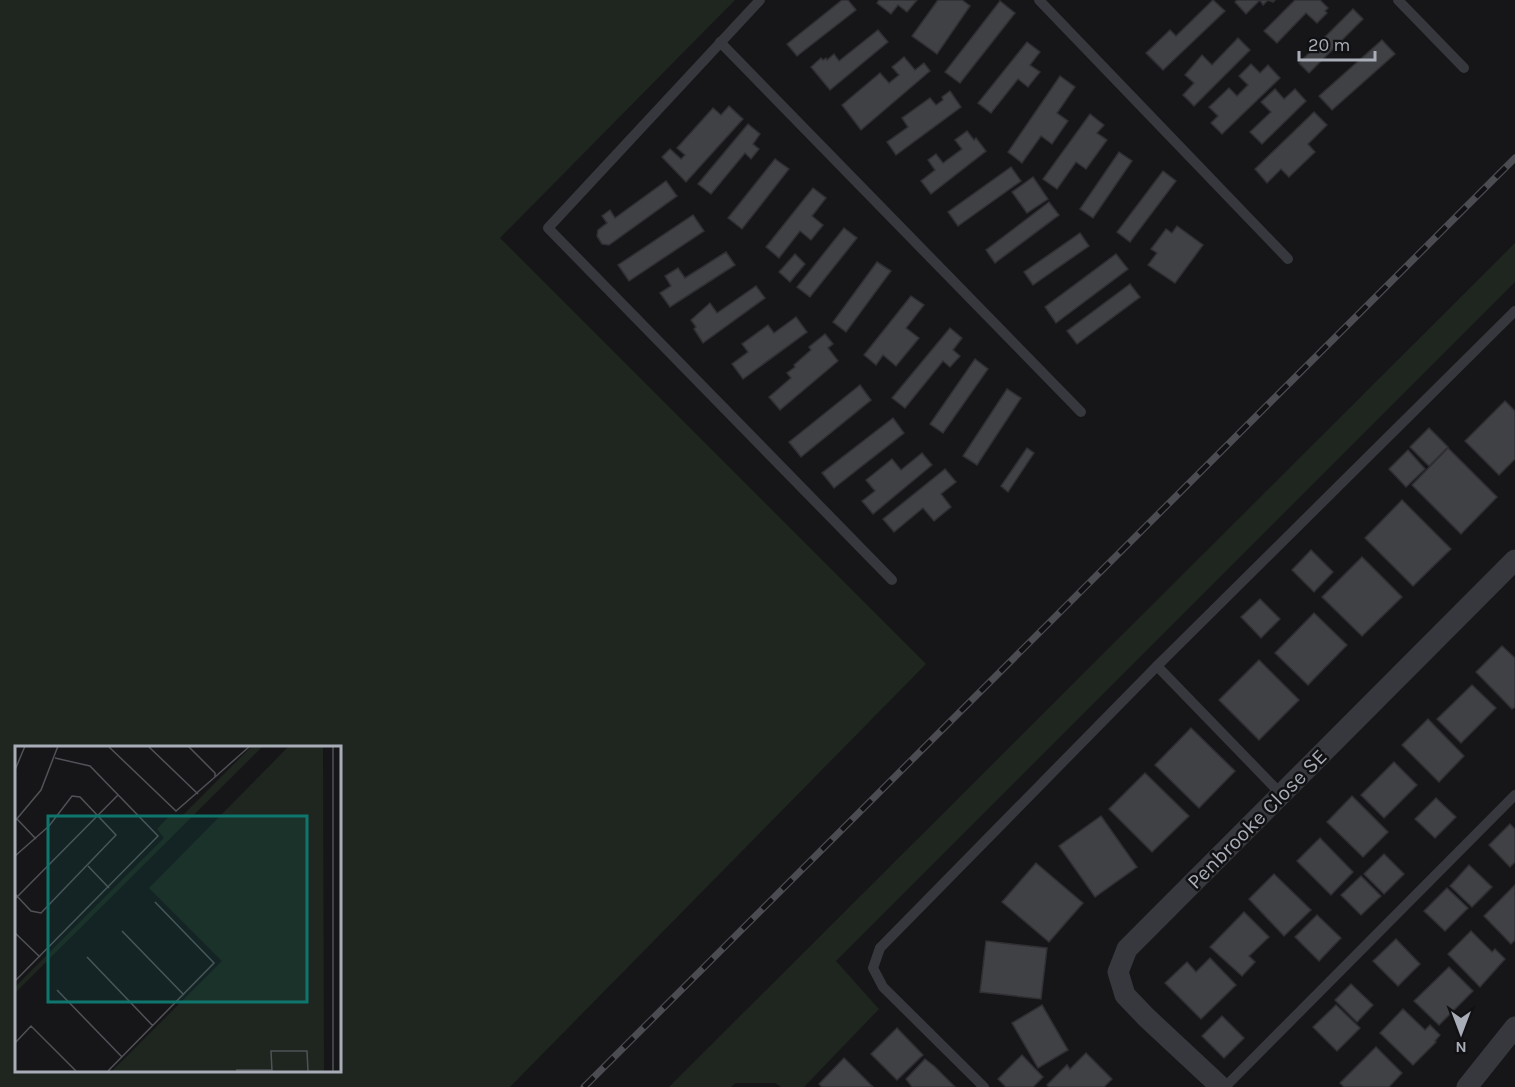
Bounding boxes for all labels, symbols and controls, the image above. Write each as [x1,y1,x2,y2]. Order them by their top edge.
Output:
scale bar [1299,24,1376,62]
text: 20 m [1308,34,1350,56]
street label: Penbrooke Close SE [1182,744,1332,894]
inset map [15,746,340,1072]
north arrow [1431,1003,1491,1063]
text: N [1455,1038,1467,1057]

